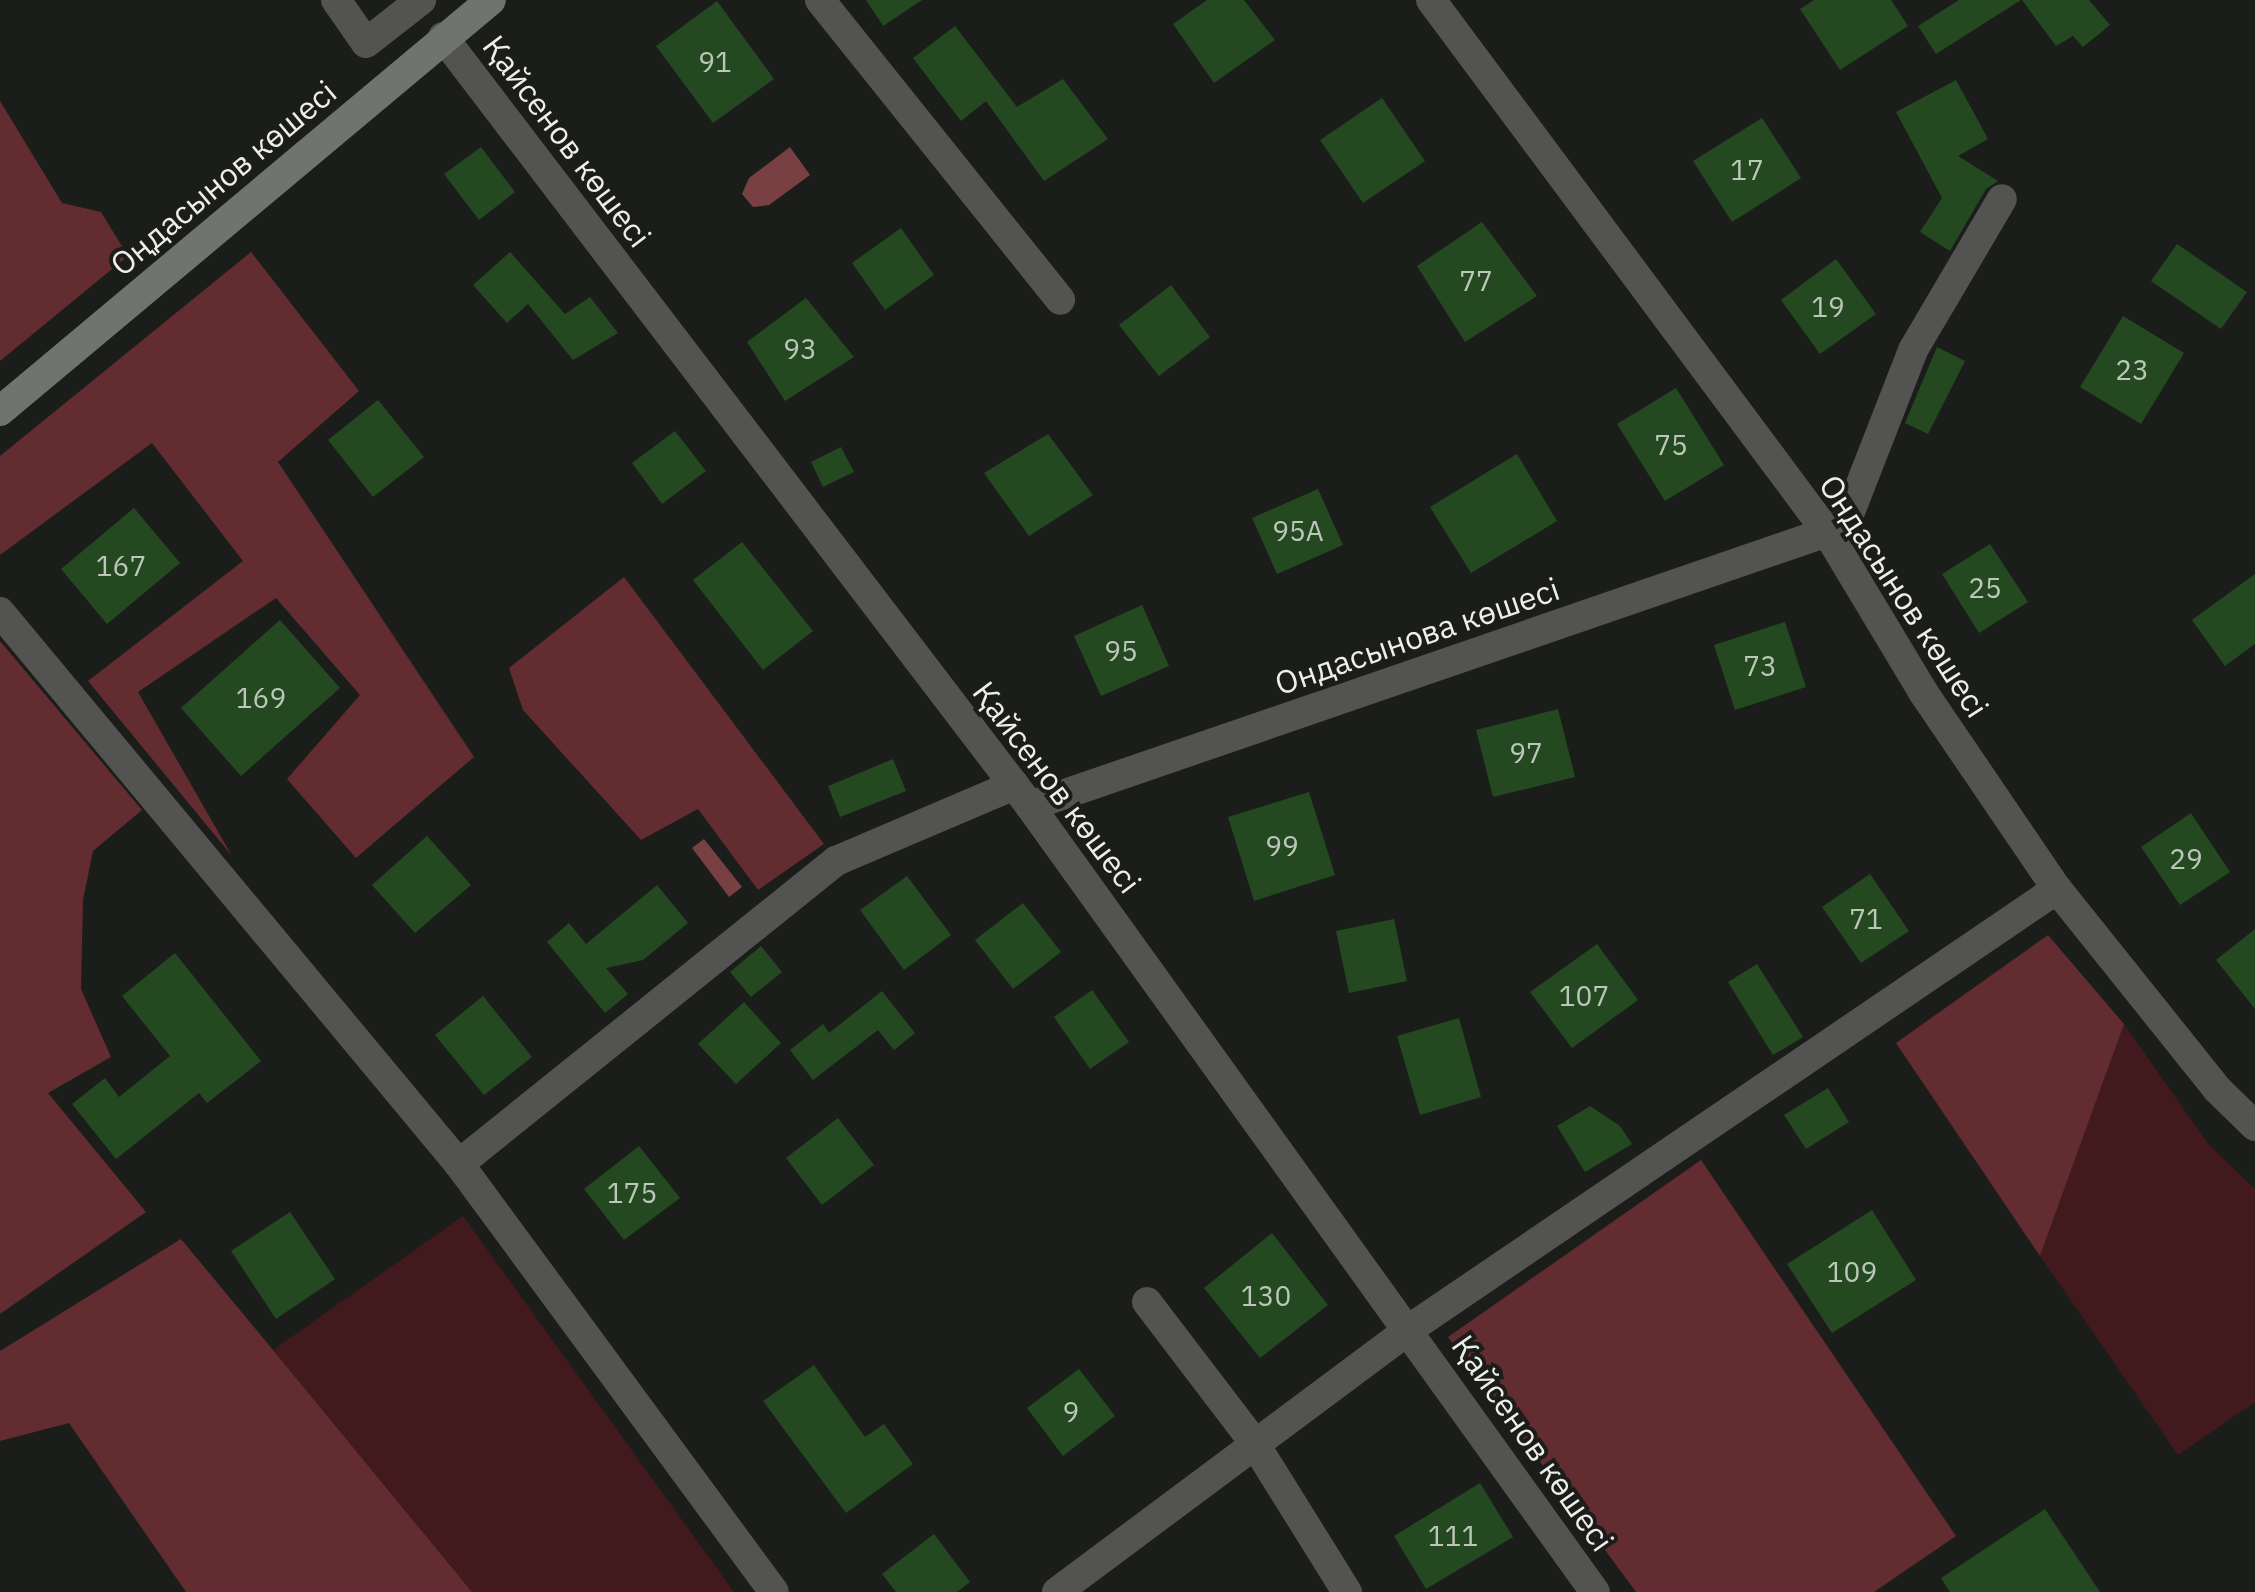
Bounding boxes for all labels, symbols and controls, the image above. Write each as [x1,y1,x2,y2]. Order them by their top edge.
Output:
street label: Қайсенов көшесі [475,28,659,254]
house number: 91 [698,45,732,79]
street label: Оңдасынов көшесі [102,72,344,284]
house number: 17 [1730,153,1764,187]
house number: 77 [1459,264,1493,298]
house number: 19 [1811,290,1845,324]
house number: 93 [783,332,817,366]
house number: 23 [2115,353,2149,387]
house number: 75 [1654,428,1688,462]
street label: Ондасынов көшесі [1811,468,1997,724]
house number: 95А [1272,514,1324,548]
house number: 167 [96,549,146,583]
street label: Ондасынова көшесі [1270,569,1564,703]
house number: 25 [1968,571,2002,605]
house number: 95 [1104,634,1138,668]
house number: 73 [1743,649,1777,683]
street label: Қайсенов көшесі [965,674,1149,900]
house number: 169 [236,681,286,715]
house number: 97 [1509,736,1543,770]
house number: 99 [1265,829,1299,863]
house number: 29 [2169,842,2203,876]
house number: 71 [1849,902,1883,936]
house number: 107 [1559,979,1609,1013]
house number: 175 [607,1176,657,1210]
house number: 109 [1827,1255,1877,1289]
house number: 130 [1241,1279,1291,1313]
street label: Қайсенов көшесі [1444,1328,1622,1558]
house number: 9 [1063,1395,1079,1429]
house number: 111 [1428,1519,1478,1553]

